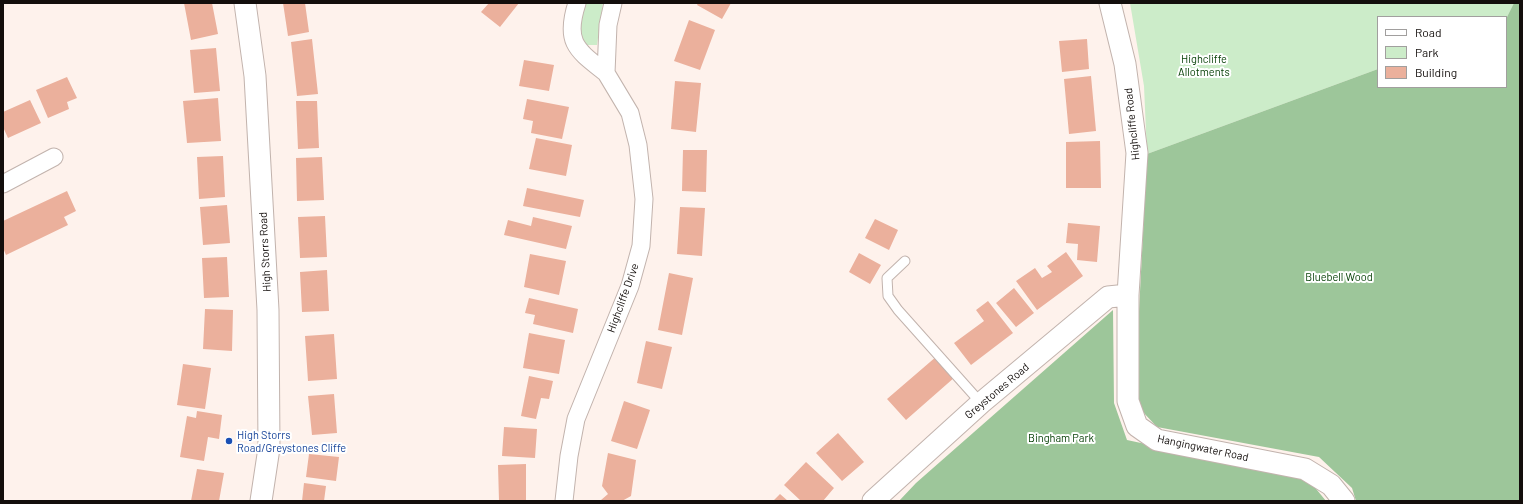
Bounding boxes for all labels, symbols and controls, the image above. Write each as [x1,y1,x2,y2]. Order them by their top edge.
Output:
legend [1377,16,1507,88]
text: Road [1415,25,1442,39]
text: Park [1415,45,1439,59]
park label: Highcliffe Allotments [1178,52,1230,78]
text: Building [1415,65,1457,79]
street label: Highcliffe Road [1122,87,1142,161]
street label: High Storrs Road [256,212,274,292]
street label: Highcliffe Drive [604,262,642,334]
park label: Bluebell Wood [1305,270,1373,284]
street label: Greystones Road [962,360,1032,422]
place label: High Storrs Road/Greystones Cliffe [237,428,346,454]
park label: Bingham Park [1028,431,1094,445]
street label: Hangingwater Road [1156,432,1250,464]
marker: High Storrs Road/Greystones Cliffe [224,436,234,446]

